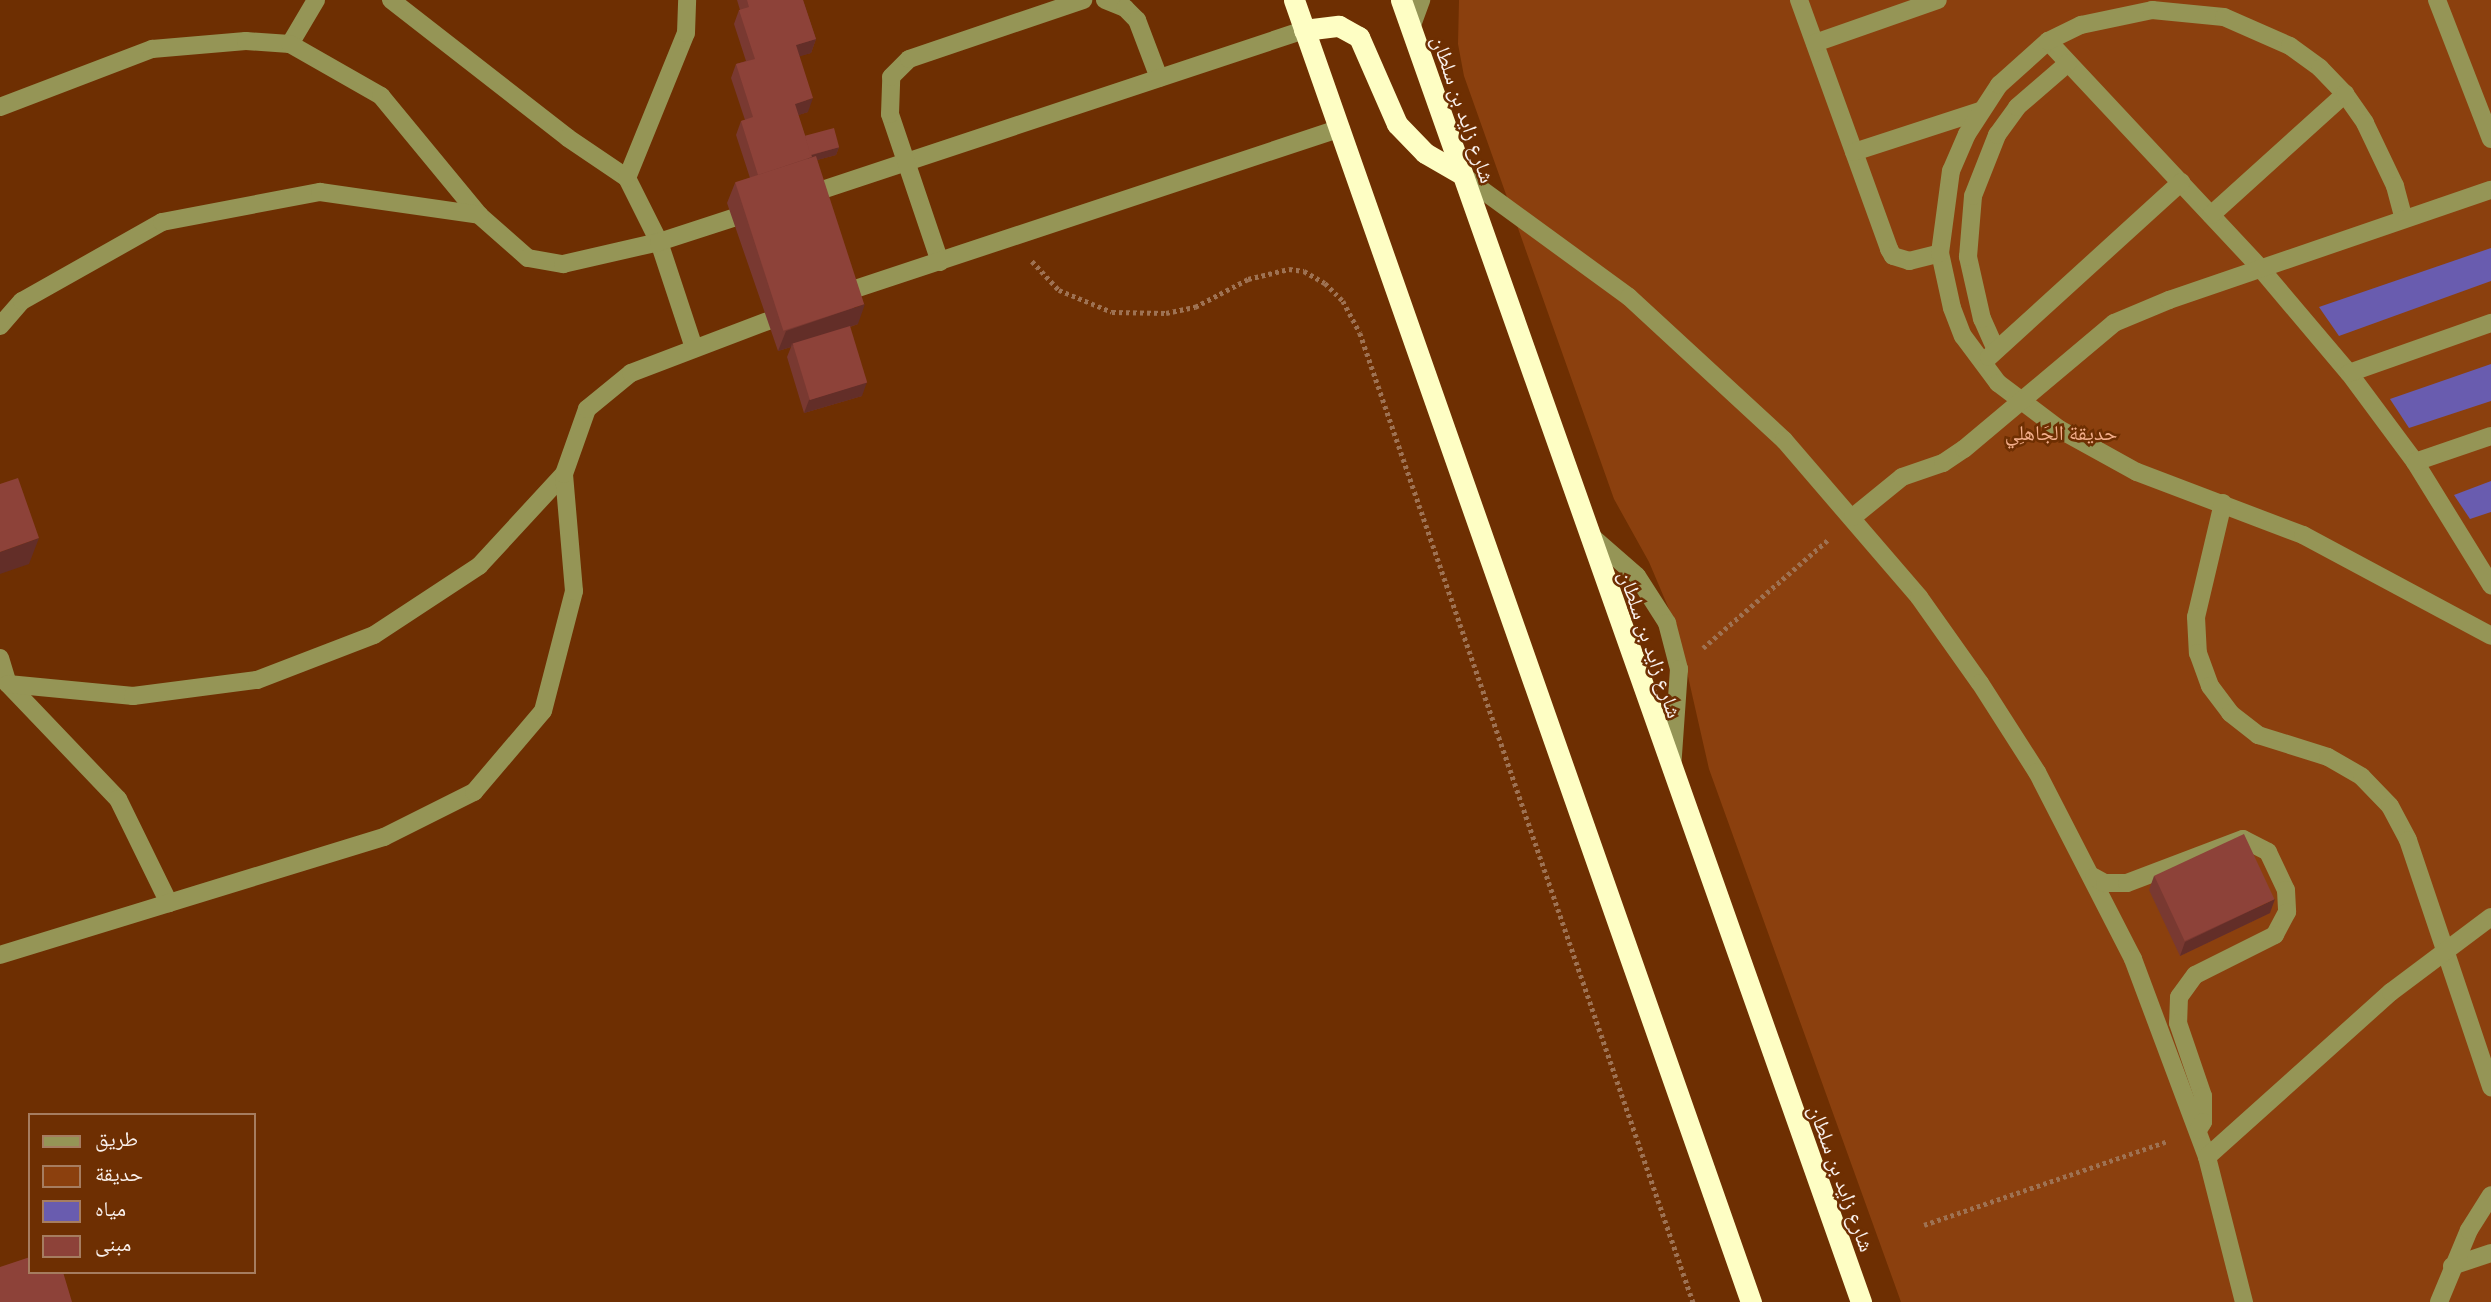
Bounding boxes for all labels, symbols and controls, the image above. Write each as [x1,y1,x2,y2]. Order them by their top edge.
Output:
street label: شارع زايد بن سلطان [1427,32,1501,186]
park label: حديقة الجَاهلِي [2005,419,2117,445]
street label: شارع زايد بن سلطان [1614,567,1688,721]
street label: شارع زايد بن سلطان [1804,1101,1880,1255]
legend [28,1113,256,1274]
text: طريق [95,1125,138,1150]
text: حديقة [95,1160,143,1185]
text: مياه [95,1195,126,1220]
text: مبنى [95,1230,131,1255]

